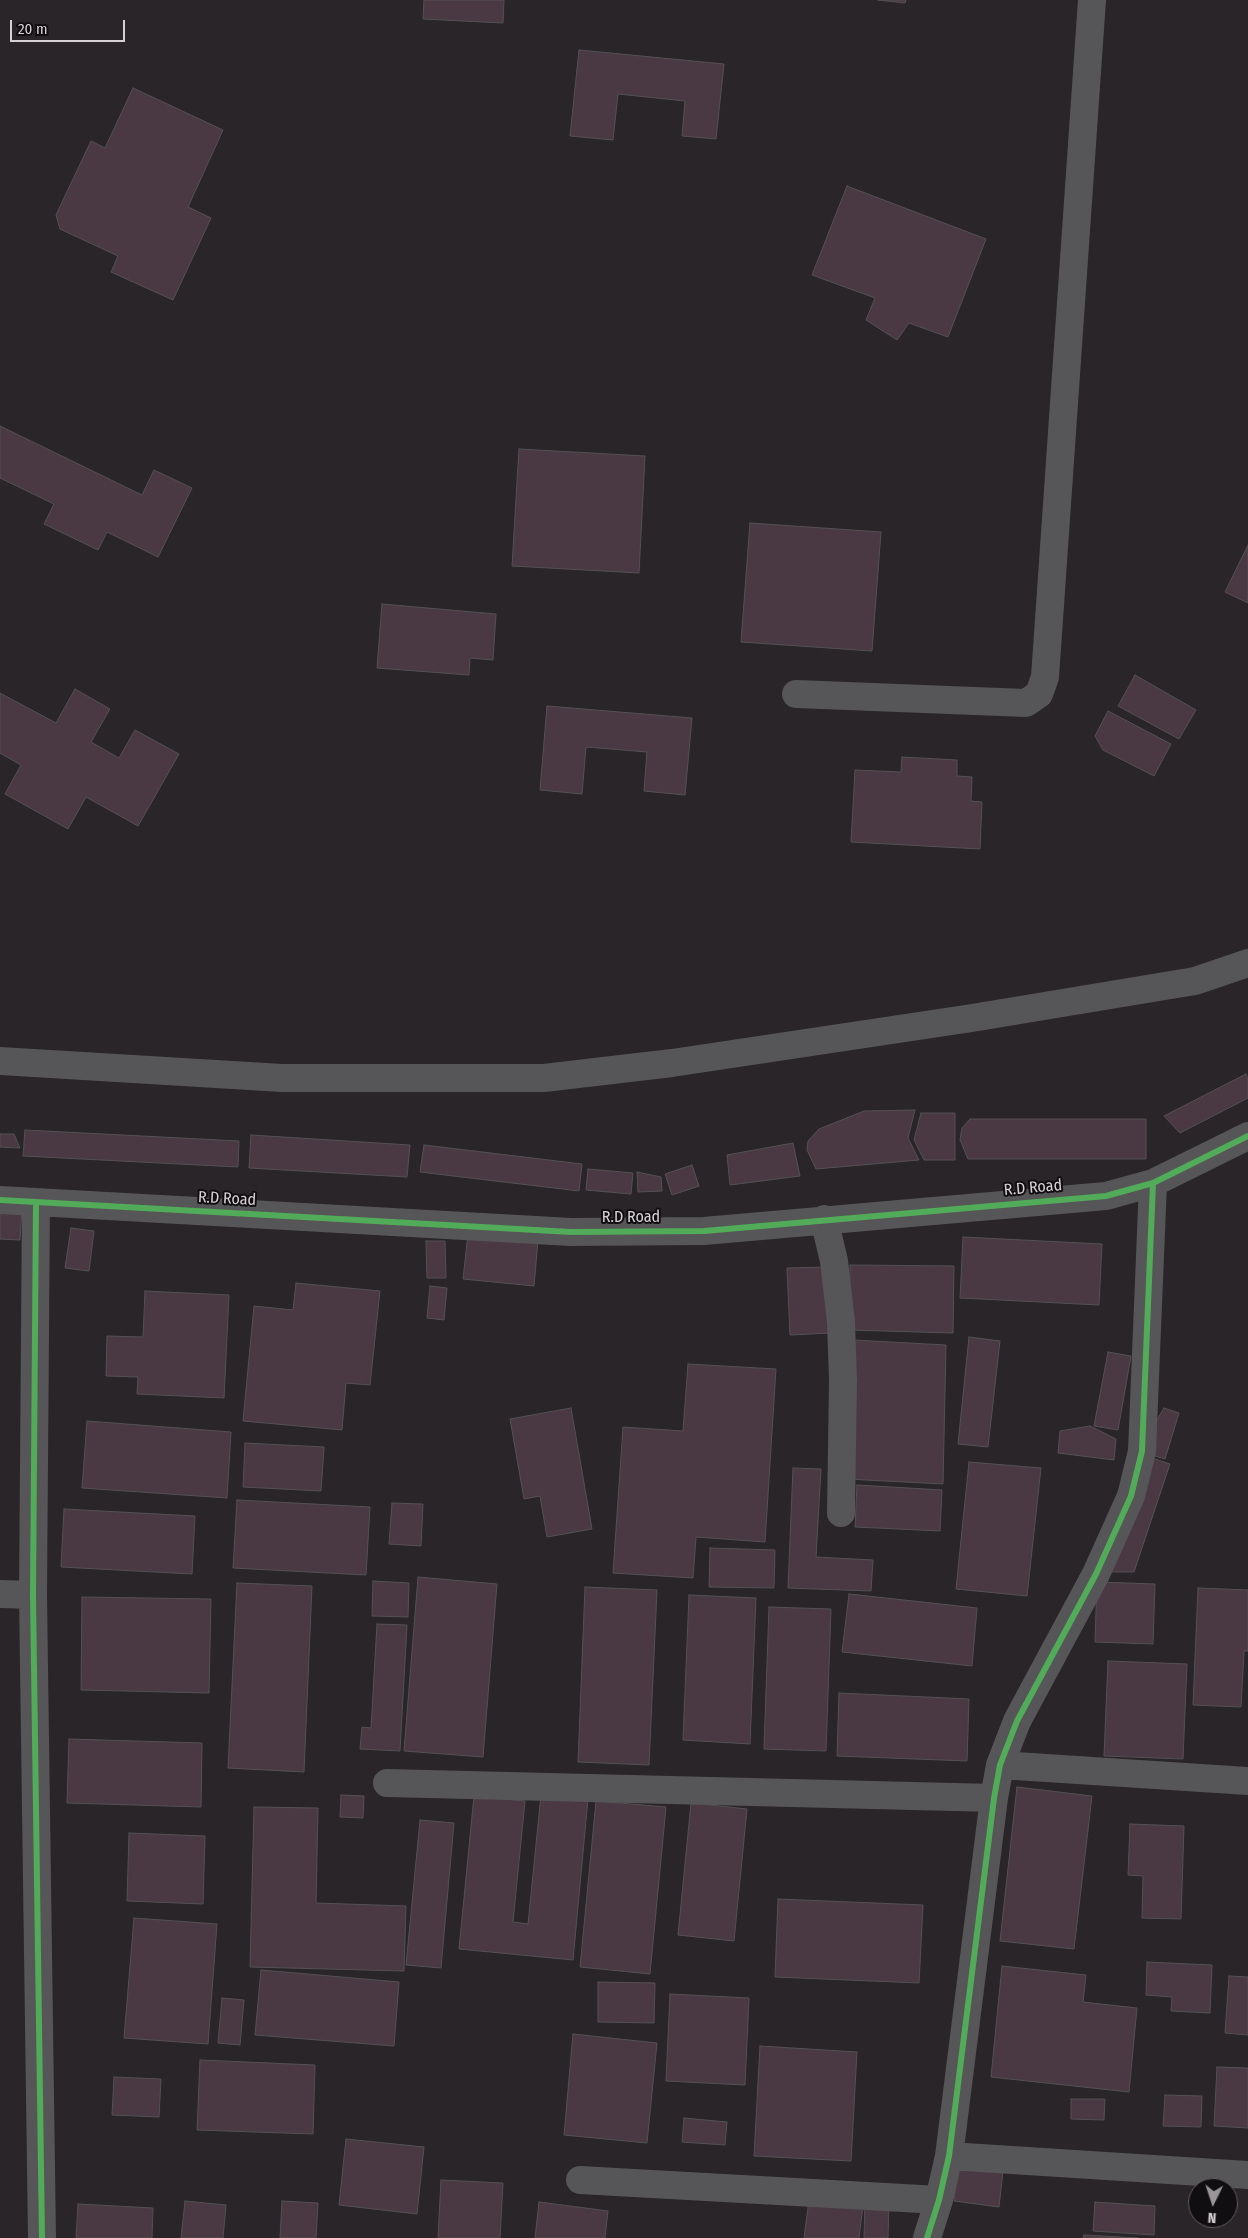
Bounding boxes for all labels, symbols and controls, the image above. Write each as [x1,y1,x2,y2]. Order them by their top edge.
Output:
scale bar [12,10,128,42]
text: 20 m [18,20,48,38]
street label: R.D Road [1003,1176,1063,1200]
street label: R.D Road [197,1188,257,1210]
street label: R.D Road [602,1208,660,1228]
north arrow [1188,2178,1238,2228]
text: N [1207,2209,1217,2226]

